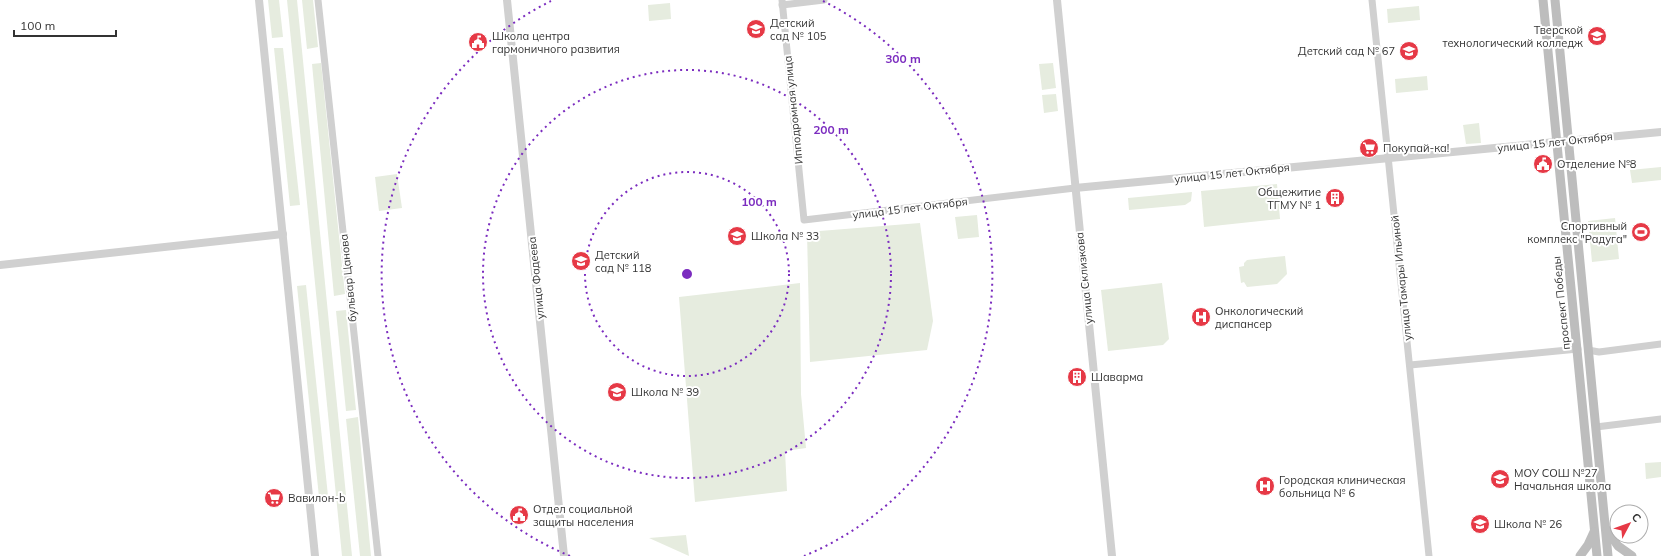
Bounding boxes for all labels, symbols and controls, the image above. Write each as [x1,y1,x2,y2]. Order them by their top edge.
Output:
scale bar [14,12,116,38]
place label: Детский сад № 105 [770,16,827,43]
text: 100 m [20,18,55,33]
school or university icon: Детский сад № 105 [745,18,767,40]
place label: Тверской технологический колледж [1442,23,1583,50]
school or university icon: Тверской технологический колледж [1586,25,1608,47]
place label: Школа центра гармоничного развития [492,29,620,56]
public building icon: Школа центра гармоничного развития [467,31,489,53]
school or university icon: Детский сад № 67 [1398,40,1420,62]
place label: Детский сад № 67 [1298,44,1395,58]
text: 300 m [885,51,921,66]
street label: Ипподромная улица [780,55,806,165]
text: 200 m [813,122,849,137]
street label: улица 15 лет Октября [1497,129,1613,155]
supermarket icon: Покупай-ка! [1358,137,1380,159]
place label: Покупай-ка! [1383,141,1449,155]
public building icon: Отделение №8 [1532,153,1554,175]
place label: Отделение №8 [1557,157,1637,171]
street label: улица 15 лет Октября [1174,160,1290,186]
place label: Общежитие ТГМУ № 1 [1258,185,1321,212]
building icon: Общежитие ТГМУ № 1 [1324,187,1346,209]
text: 100 m [741,194,777,209]
street label: улица 15 лет Октября [852,194,968,222]
street label: улица Тамары Ильиной [1387,215,1415,341]
place label: Спортивный комплекс "Радуга" [1527,219,1627,246]
sports icon: Спортивный комплекс "Радуга" [1630,221,1652,243]
school or university icon: Школа № 33 [726,225,748,247]
place label: Школа № 33 [751,229,819,243]
street label: улица Склизкова [1072,231,1096,325]
street label: бульвар Цанова [336,233,360,323]
street label: улица Фадеева [525,236,547,320]
place label: Детский сад № 118 [595,248,652,275]
school or university icon: Детский сад № 118 [570,250,592,272]
street label: проспект Победы [1549,256,1573,350]
centre of rings [680,267,694,281]
place label: Онкологический диспансер [1215,304,1303,331]
hospital icon: Онкологический диспансер [1190,306,1212,328]
building icon: Шаварма [1066,366,1088,388]
place label: Шаварма [1091,370,1143,384]
school or university icon: Школа № 39 [606,381,628,403]
place label: Школа № 39 [631,385,699,399]
place label: МОУ СОШ №27 Начальная школа [1514,466,1611,493]
school or university icon: МОУ СОШ №27 Начальная школа [1489,468,1511,490]
place label: Городская клиническая больница № 6 [1279,473,1406,500]
hospital icon: Городская клиническая больница № 6 [1254,475,1276,497]
supermarket icon: Вавилон-b [263,487,285,509]
place label: Вавилон-b [288,491,346,505]
place label: Отдел социальной защиты населения [533,502,634,529]
public building icon: Отдел социальной защиты населения [508,504,530,526]
north arrow [1609,504,1649,544]
text: С [1629,510,1645,525]
school or university icon: Школа № 26 [1469,513,1491,535]
place label: Школа № 26 [1494,517,1563,531]

